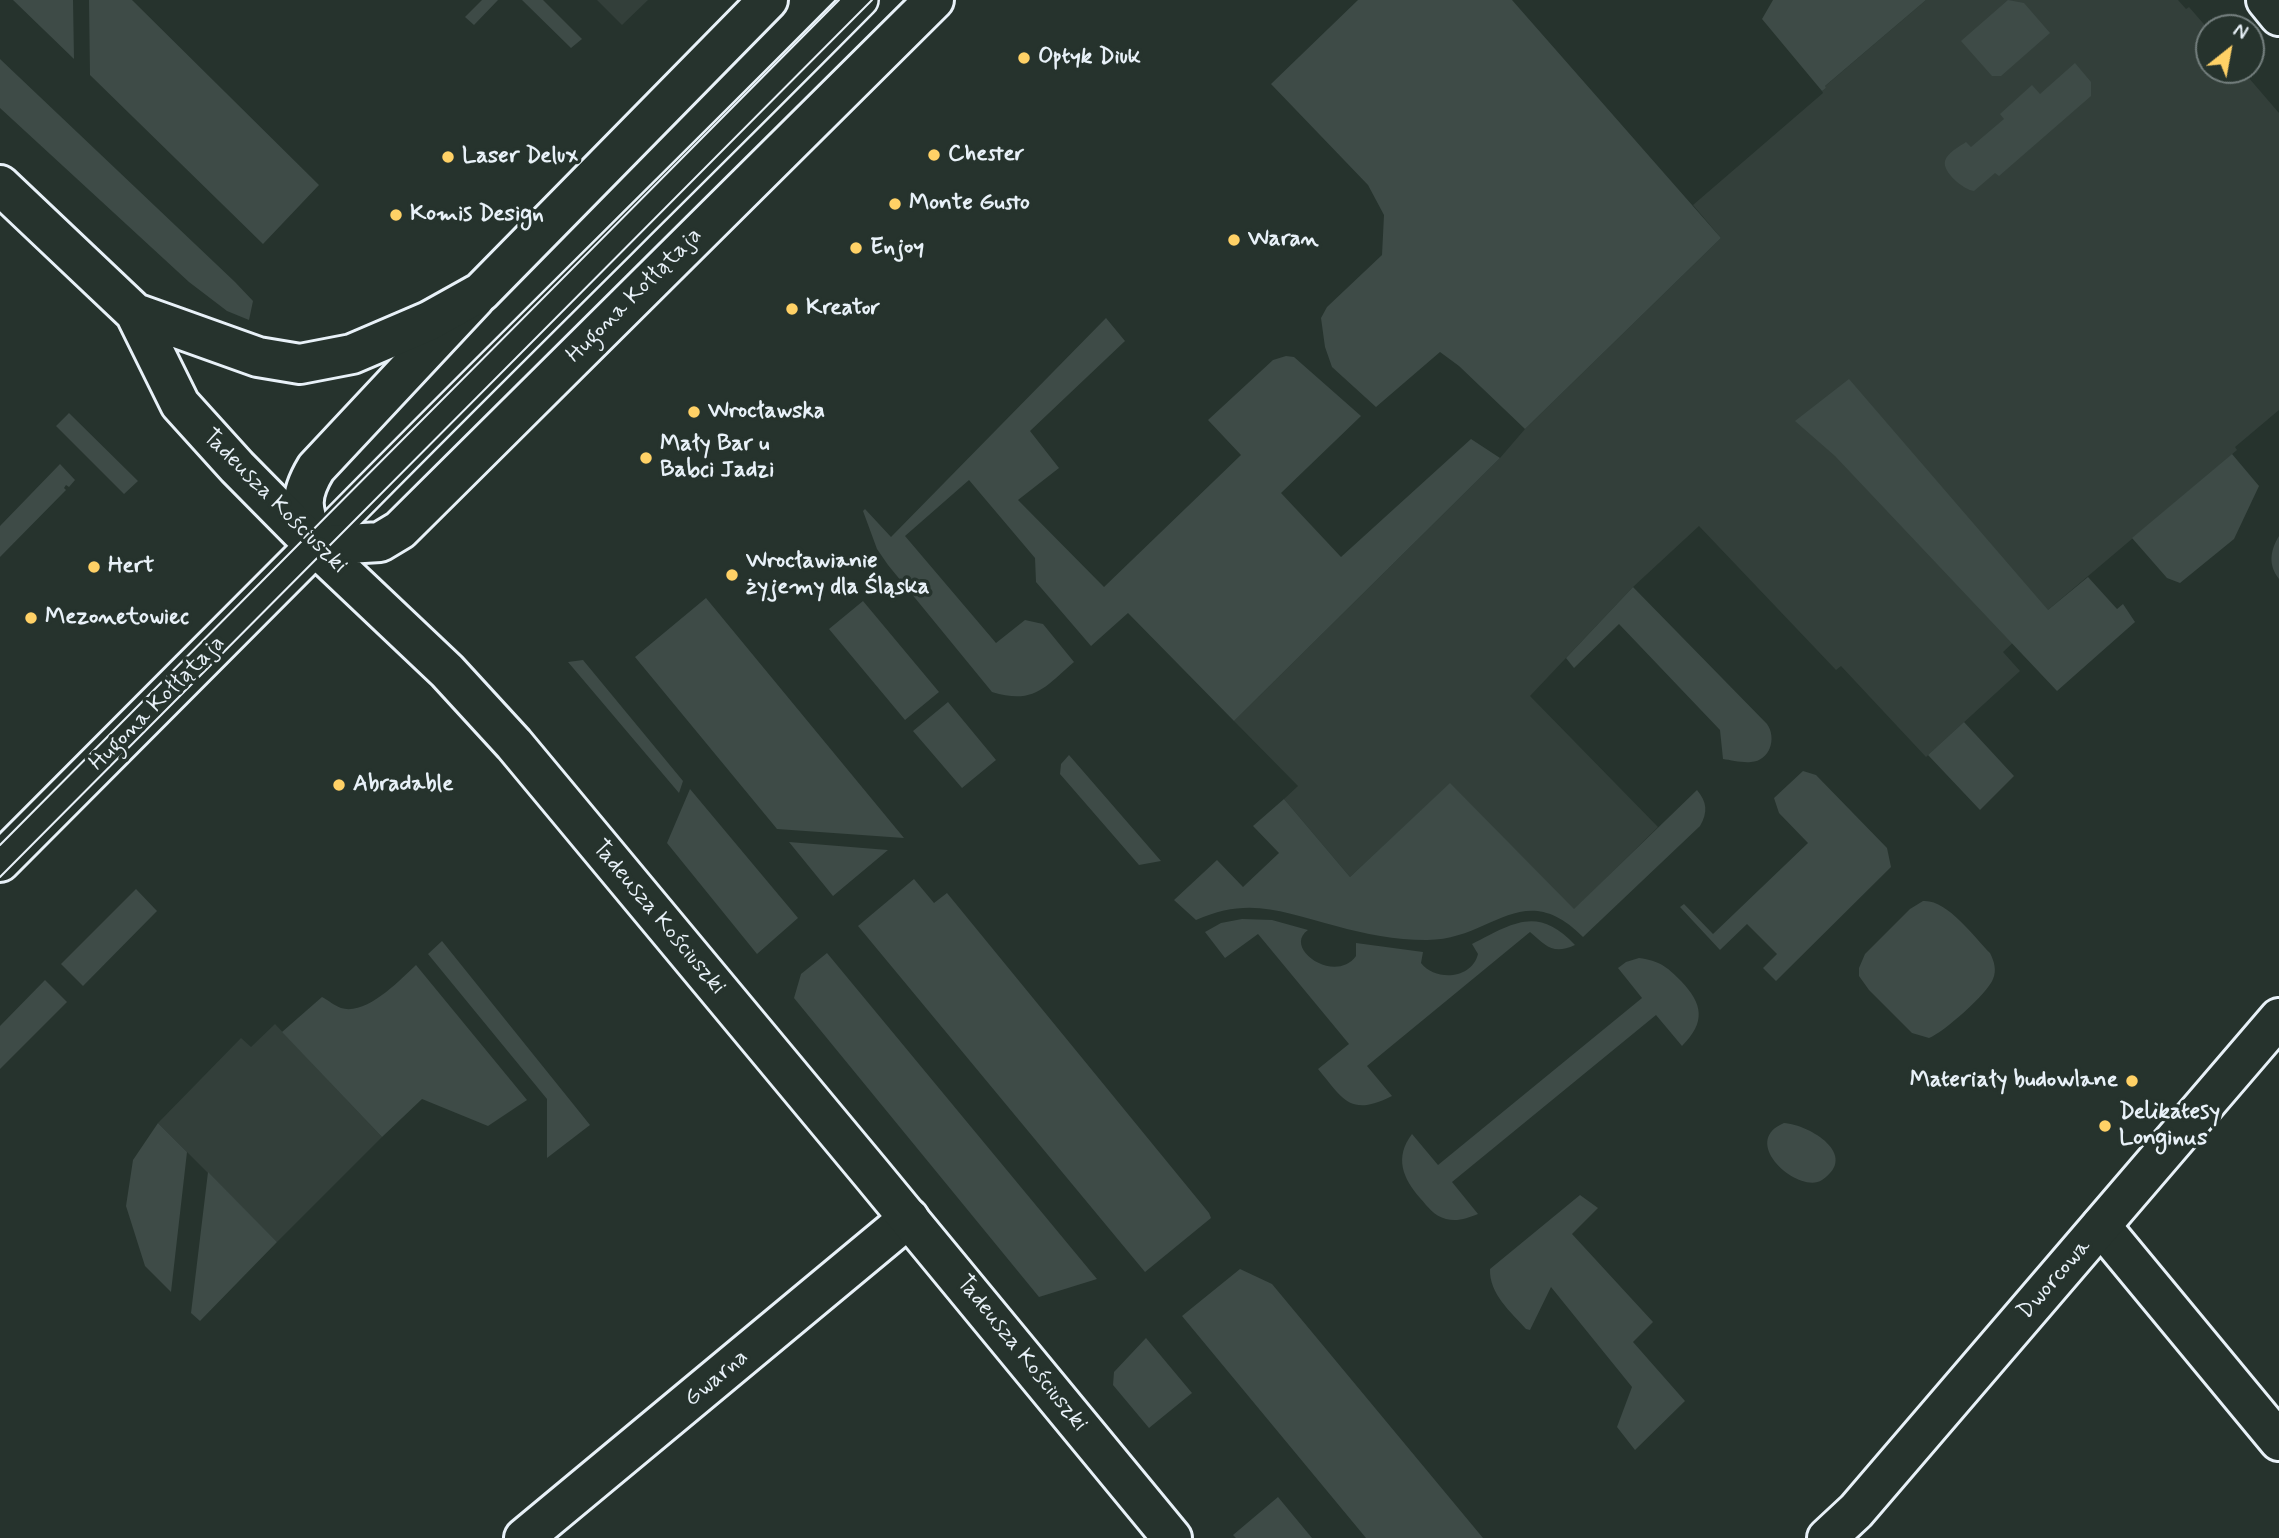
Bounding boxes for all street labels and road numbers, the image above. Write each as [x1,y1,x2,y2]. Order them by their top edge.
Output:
street label: Hugona Kołłątaja [561,222,709,370]
street label: Tadeusza Kościuszki [196,424,352,580]
street label: Hugona Kołłątaja [84,630,232,778]
street label: Tadeusza Kościuszki [585,835,731,1001]
street label: Dworcowa [2012,1234,2098,1326]
street label: Tadeusza Kościuszki [949,1270,1093,1438]
street label: Gwarna [679,1344,755,1414]

